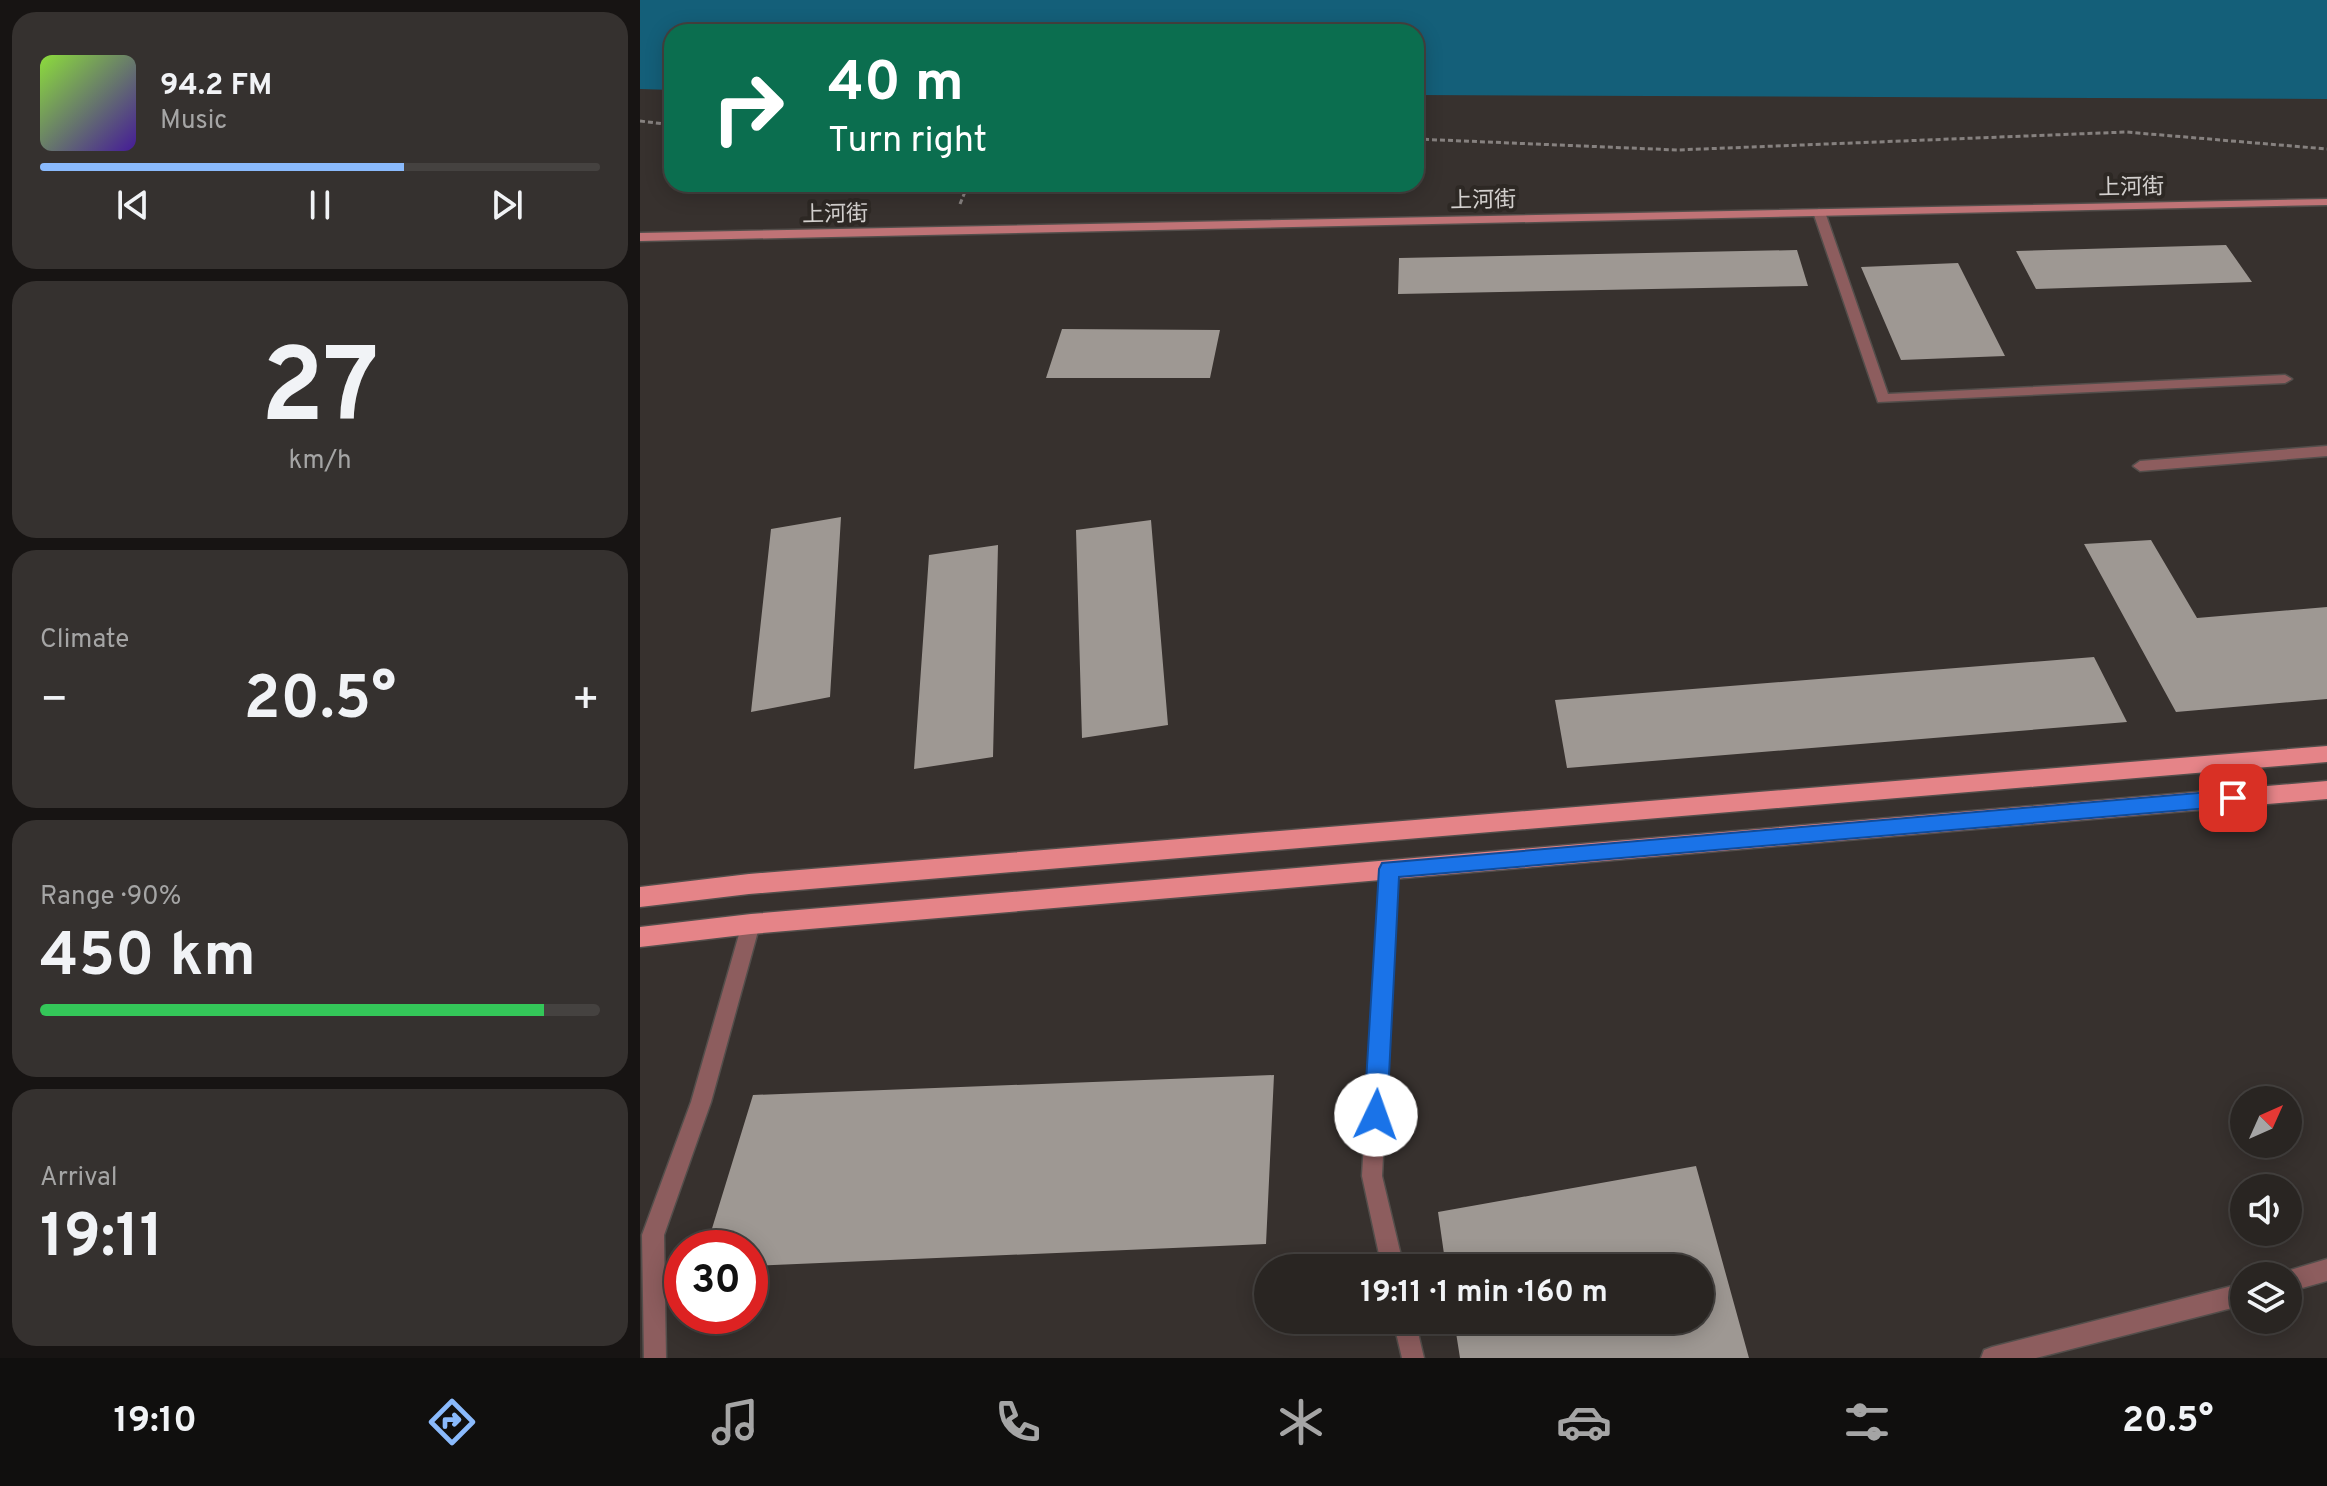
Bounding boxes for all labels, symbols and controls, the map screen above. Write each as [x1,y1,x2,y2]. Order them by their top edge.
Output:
text: 40 m [828,50,964,120]
icon: right [696,56,800,160]
text: 94.2 FM [160,68,272,105]
text: Music [160,105,227,138]
text: Turn right [828,119,987,165]
street label: 上河街 [2098,174,2164,203]
icon: previous [111,183,155,227]
icon: pause [298,183,342,227]
icon: next [485,183,529,227]
street label: 上河街 [1450,187,1516,216]
street label: 上河街 [802,201,868,230]
text: 27 [261,327,379,459]
text: km/h [288,445,352,478]
text: Climate [40,624,129,657]
text: 20.5° [244,664,396,740]
text: − [40,674,68,730]
text: + [572,674,600,730]
pin [2199,764,2267,832]
icon: arrive [2211,776,2255,820]
text: Range · 90% [40,881,181,914]
text: 450 km [40,921,256,997]
position arrow [1334,1073,1418,1157]
north arrow [2230,1086,2302,1158]
map controls [2230,1086,2302,1334]
text: Arrival [40,1162,118,1195]
button: sound [2230,1174,2302,1246]
text: 19:11 [40,1202,163,1278]
speed limit sign: 30 [664,1230,768,1334]
button: layers [2230,1262,2302,1334]
text: 19:11 · 1 min · 160 m [1360,1275,1608,1312]
icon: directions [424,1394,480,1450]
icon: music [707,1394,763,1450]
icon: phone [990,1394,1046,1450]
icon: climate [1273,1394,1329,1450]
icon: car [1556,1394,1612,1450]
icon: filters [1839,1394,1895,1450]
text: 19:10 [114,1399,197,1445]
text: 20.5° [2122,1399,2213,1445]

